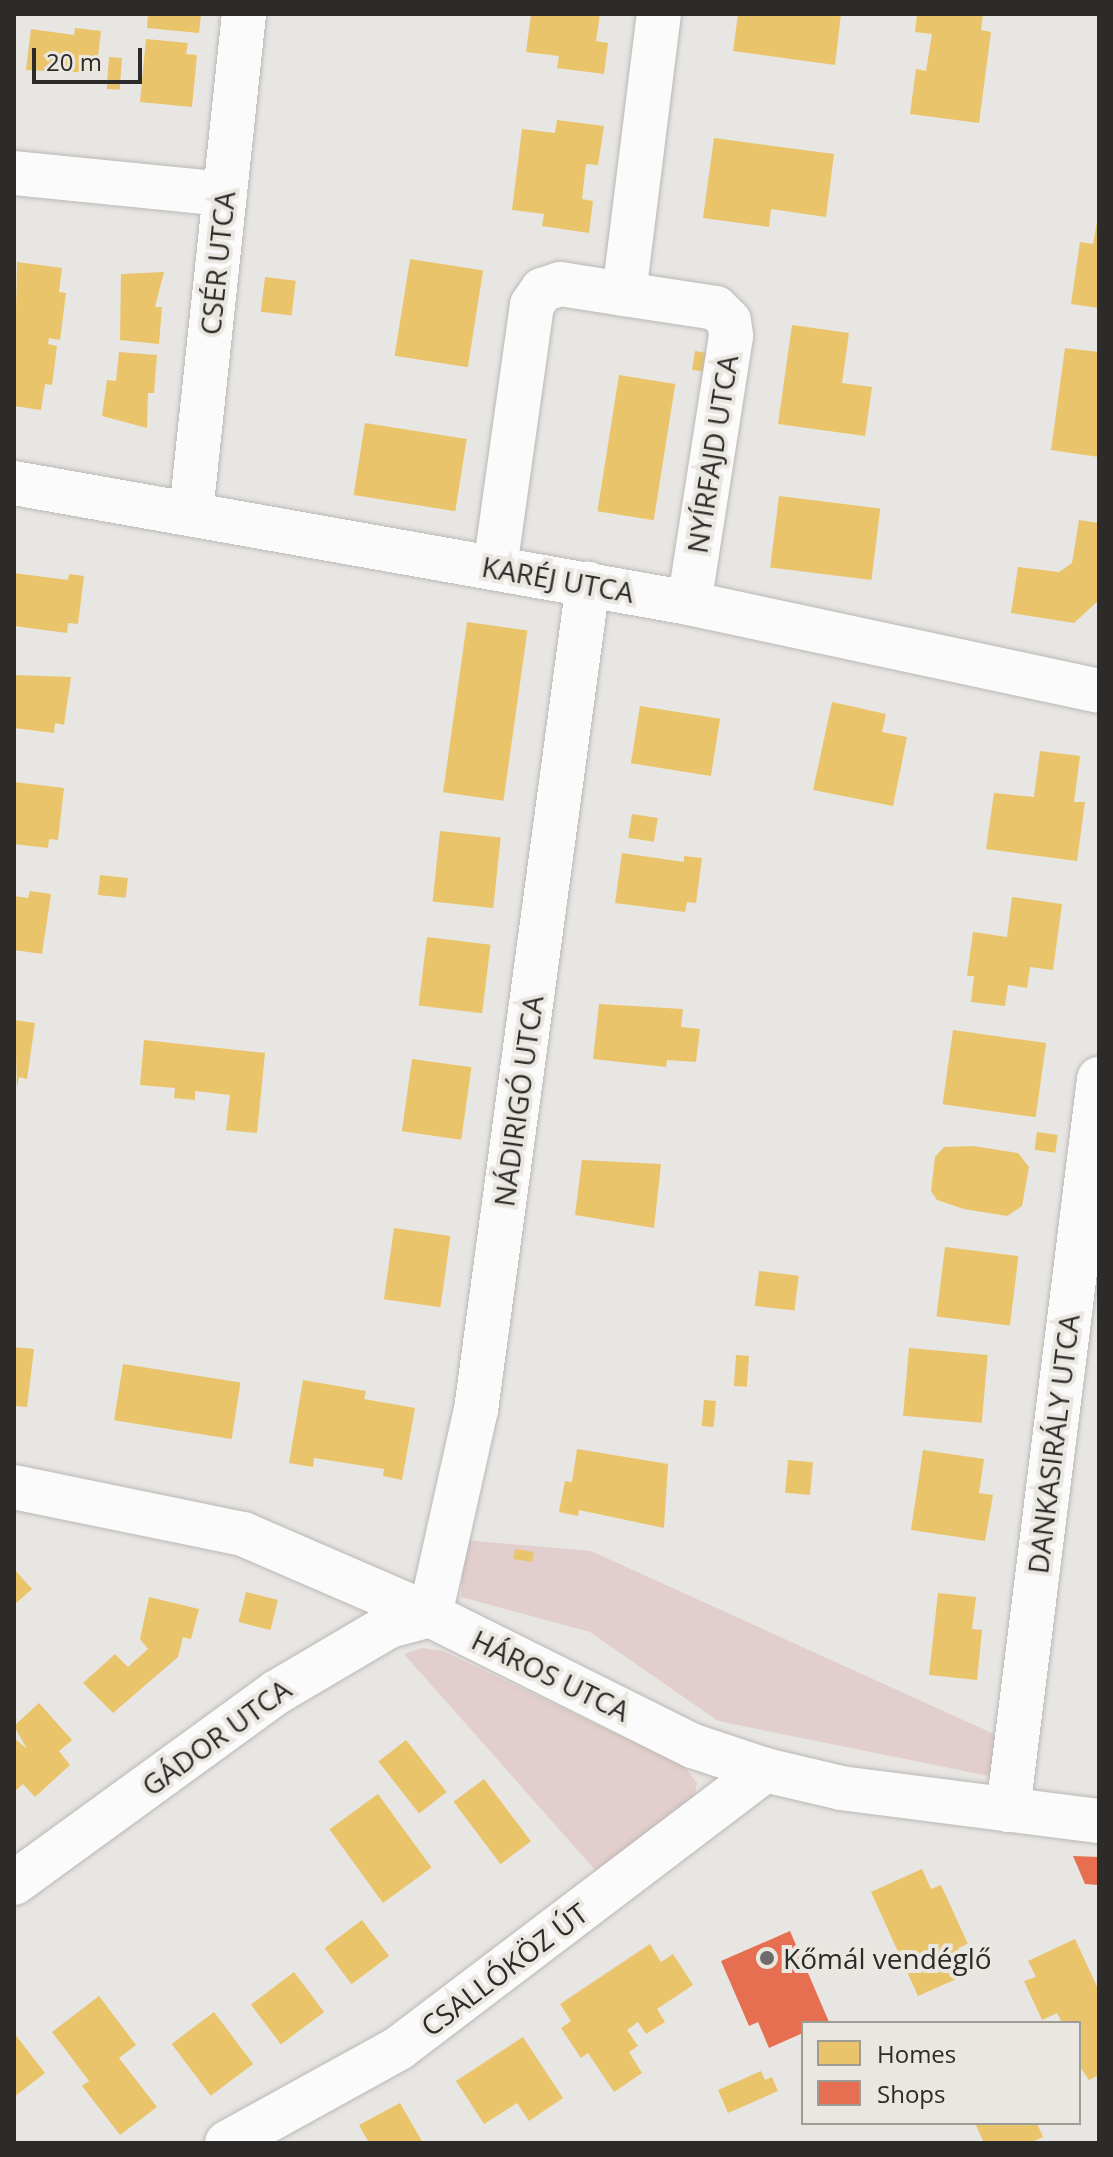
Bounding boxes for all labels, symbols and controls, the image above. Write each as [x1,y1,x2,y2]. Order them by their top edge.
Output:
scale bar [36,32,146,82]
text: 20 m [46,45,102,78]
street label: CSÉR UTCA [193,189,241,337]
street label: NYÍRFAJD UTCA [680,352,744,556]
street label: KARÉJ UTCA [479,549,637,609]
street label: NÁDIRIGÓ UTCA [487,993,549,1209]
street label: DANKASIRÁLY UTCA [1020,1313,1086,1575]
street label: HÁROS UTCA [467,1622,635,1728]
street label: GÁDOR UTCA [135,1672,297,1802]
street label: CSALLÓKÖZ ÚT [414,1895,594,2043]
place label: Kőmál vendéglő [783,1941,992,1975]
marker: Kőmál vendéglő [758,1949,776,1967]
legend [801,2021,1081,2125]
text: Homes [877,2037,956,2070]
text: Shops [877,2077,945,2110]

